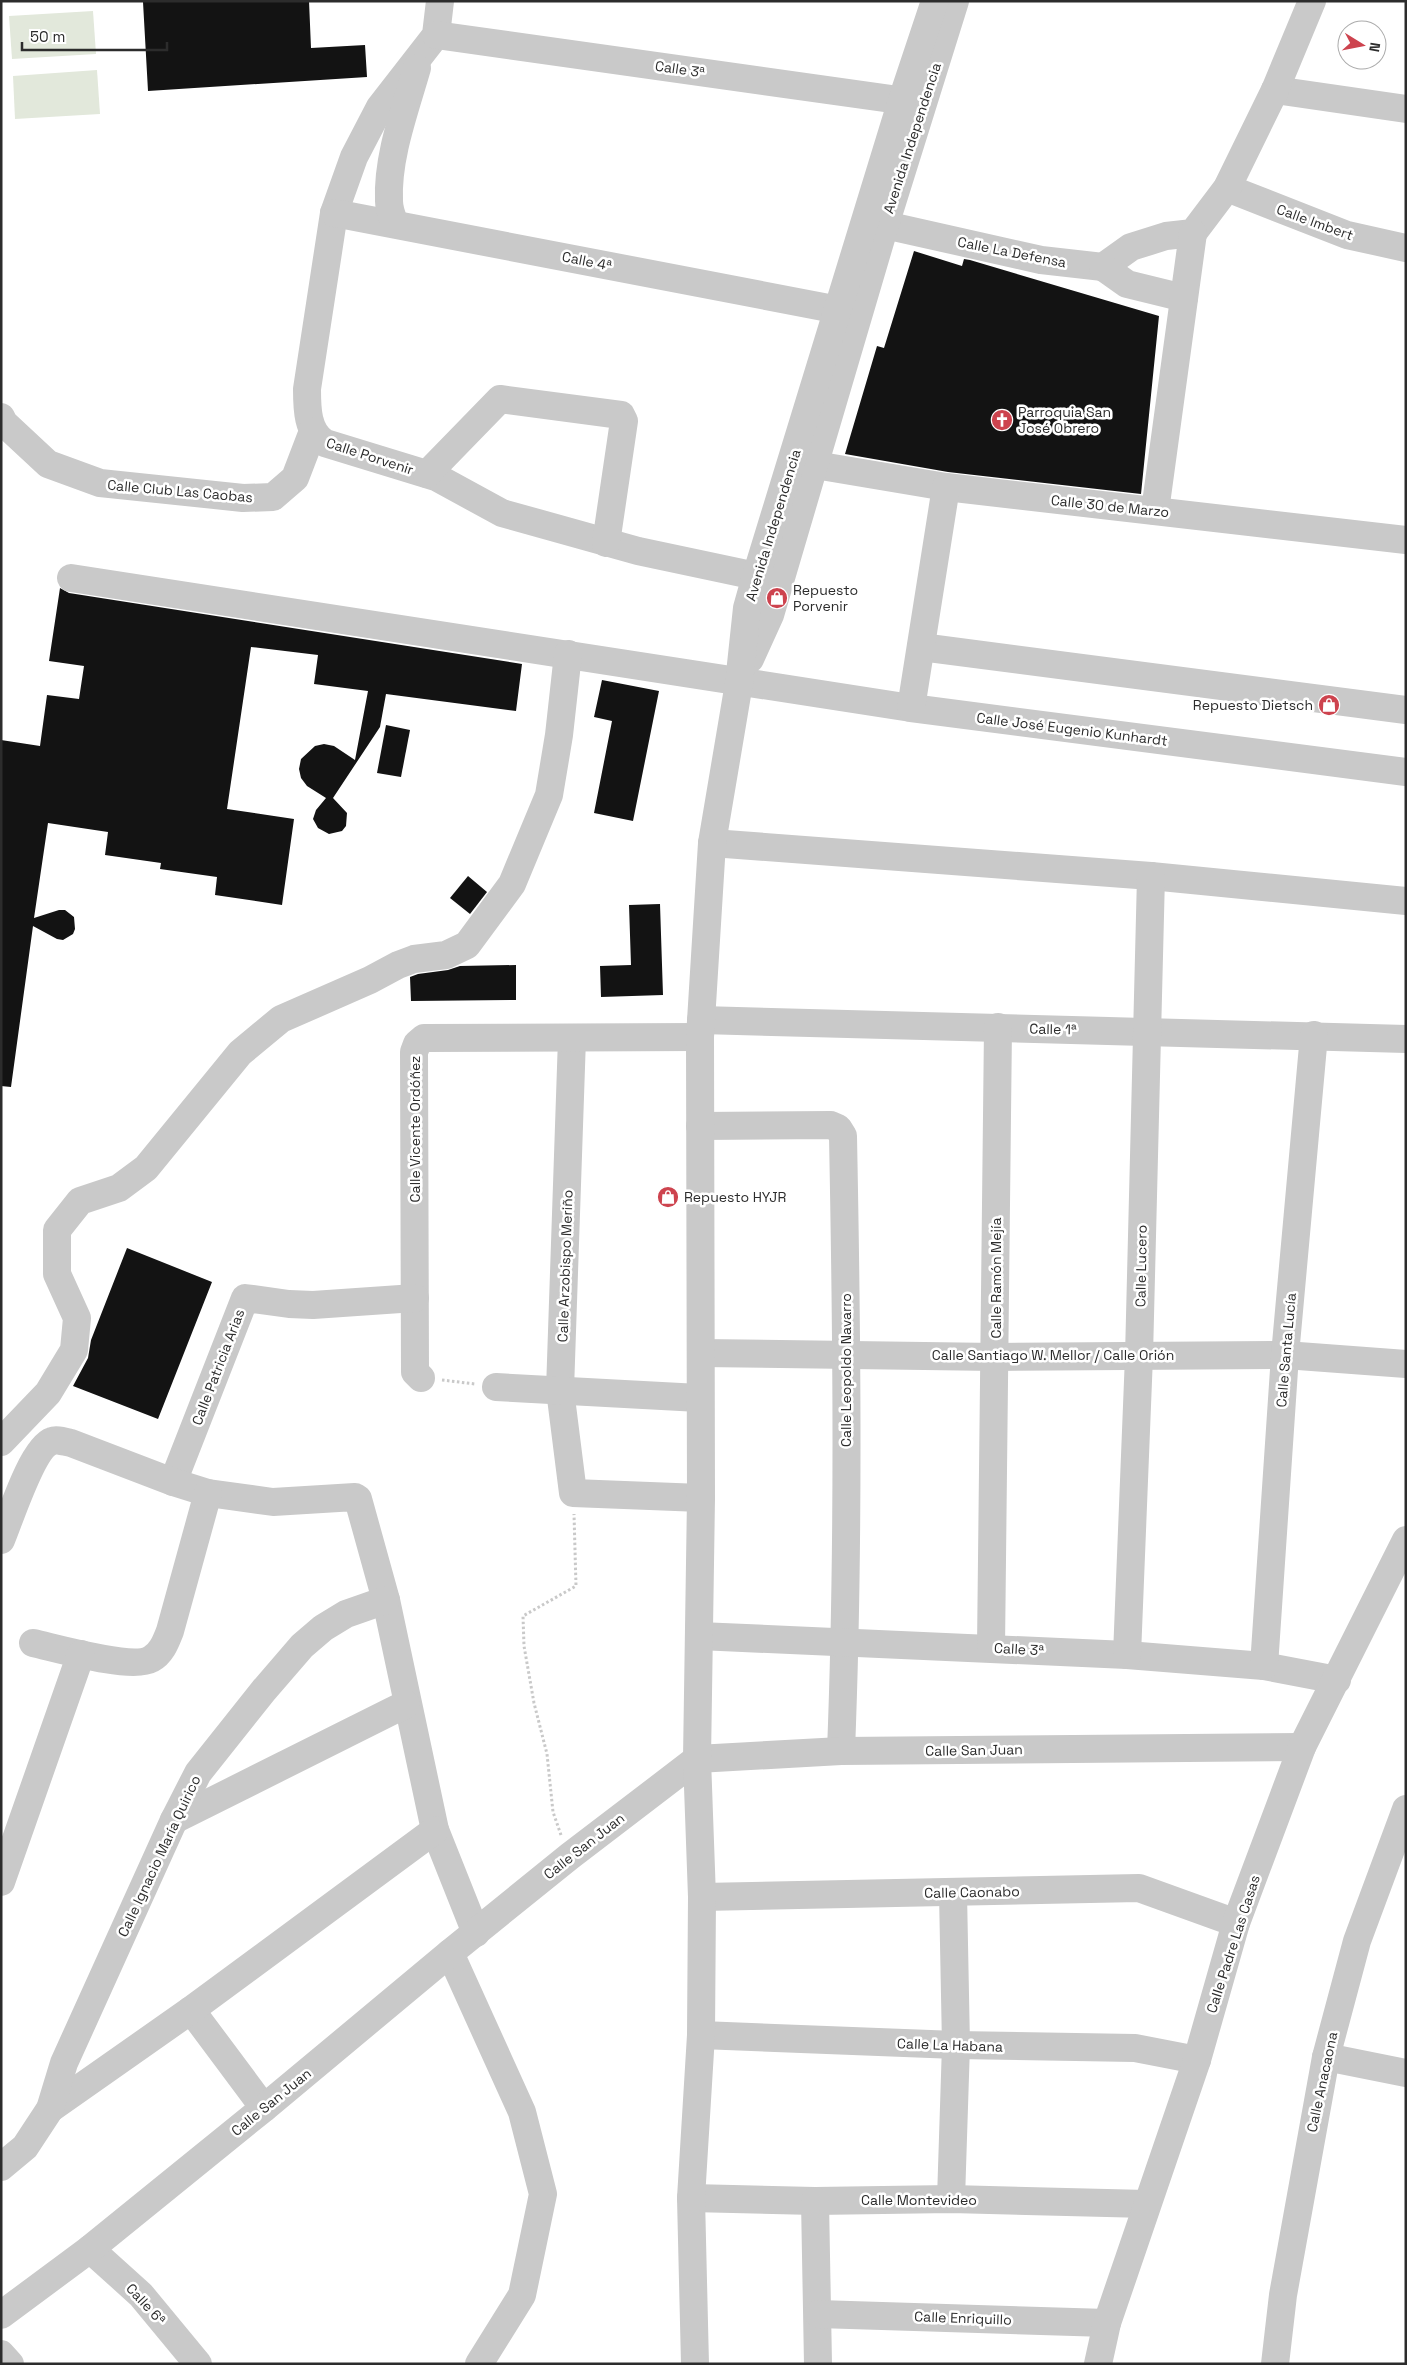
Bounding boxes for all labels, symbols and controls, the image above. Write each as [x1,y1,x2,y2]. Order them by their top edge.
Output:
scale bar [22,20,168,52]
north arrow [1337,20,1387,70]
text: 50 m [30,27,65,46]
text: N [1365,41,1384,53]
street label: Calle 3ª [654,57,706,81]
street label: Avenida Independencia [879,60,945,216]
street label: Calle Imbert [1274,200,1356,244]
street label: Calle La Defensa [956,233,1068,271]
street label: Calle 4ª [561,247,614,275]
place label: Parroquia San José Obrero [1018,403,1111,437]
church icon: Parroquia San José Obrero [990,408,1014,432]
street label: Calle Porvenir [324,433,416,479]
street label: Avenida Independencia [741,447,805,603]
street label: Calle Club Las Caobas [107,476,253,506]
street label: Calle 30 de Marzo [1050,491,1170,521]
place label: Repuesto Porvenir [793,581,858,615]
shop icon: Repuesto Porvenir [765,586,789,610]
shop icon: Repuesto Dietsch [1317,693,1341,717]
place label: Repuesto Dietsch [1193,696,1313,714]
street label: Calle José Eugenio Kunhardt [975,708,1169,750]
street label: Calle 1ª [1029,1020,1077,1038]
street label: Calle Vicente Ordóñez [406,1056,424,1202]
shop icon: Repuesto HYJR [656,1185,680,1209]
place label: Repuesto HYJR [684,1188,786,1206]
street label: Calle Arzobispo Meriño [553,1189,577,1343]
street label: Calle Ramón Mejía [987,1218,1005,1338]
street label: Calle Lucero [1131,1225,1151,1307]
street label: Calle Santa Lucía [1272,1292,1300,1408]
street label: Calle Leopoldo Navarro [837,1293,855,1447]
street label: Calle Patricia Arias [188,1306,248,1428]
street label: Calle Santiago W. Mellor / Calle Orión [932,1346,1174,1364]
street label: Calle 3ª [994,1639,1045,1659]
street label: Calle San Juan [925,1740,1023,1760]
street label: Calle Ignacio María Quirico [114,1772,204,1940]
street label: Calle San Juan [540,1809,628,1883]
street label: Calle Padre Las Casas [1202,1873,1264,2015]
street label: Calle Caonabo [924,1882,1020,1902]
street label: Calle Anacaona [1303,2030,1341,2134]
street label: Calle La Habana [897,2034,1003,2056]
street label: Calle San Juan [227,2064,315,2140]
street label: Calle Montevideo [861,2191,977,2209]
street label: Calle 6ª [122,2279,170,2329]
street label: Calle Enriquillo [914,2307,1012,2329]

